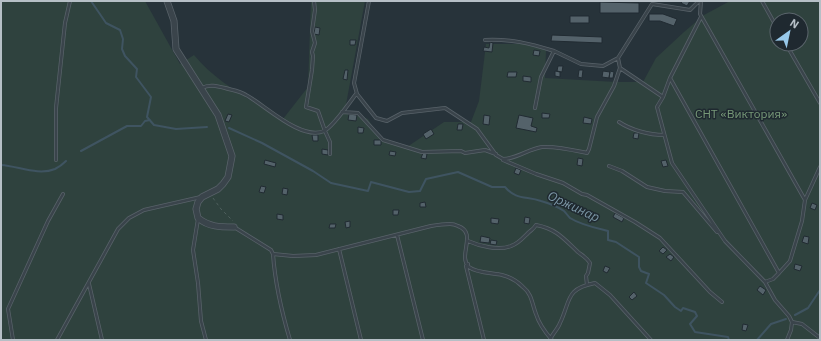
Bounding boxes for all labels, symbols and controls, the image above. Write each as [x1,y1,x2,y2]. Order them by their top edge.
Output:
north arrow [769,12,809,52]
text: N [787,16,802,32]
park label: СНТ «Виктория» [695,106,787,121]
water label: Оржинар [545,187,603,226]

